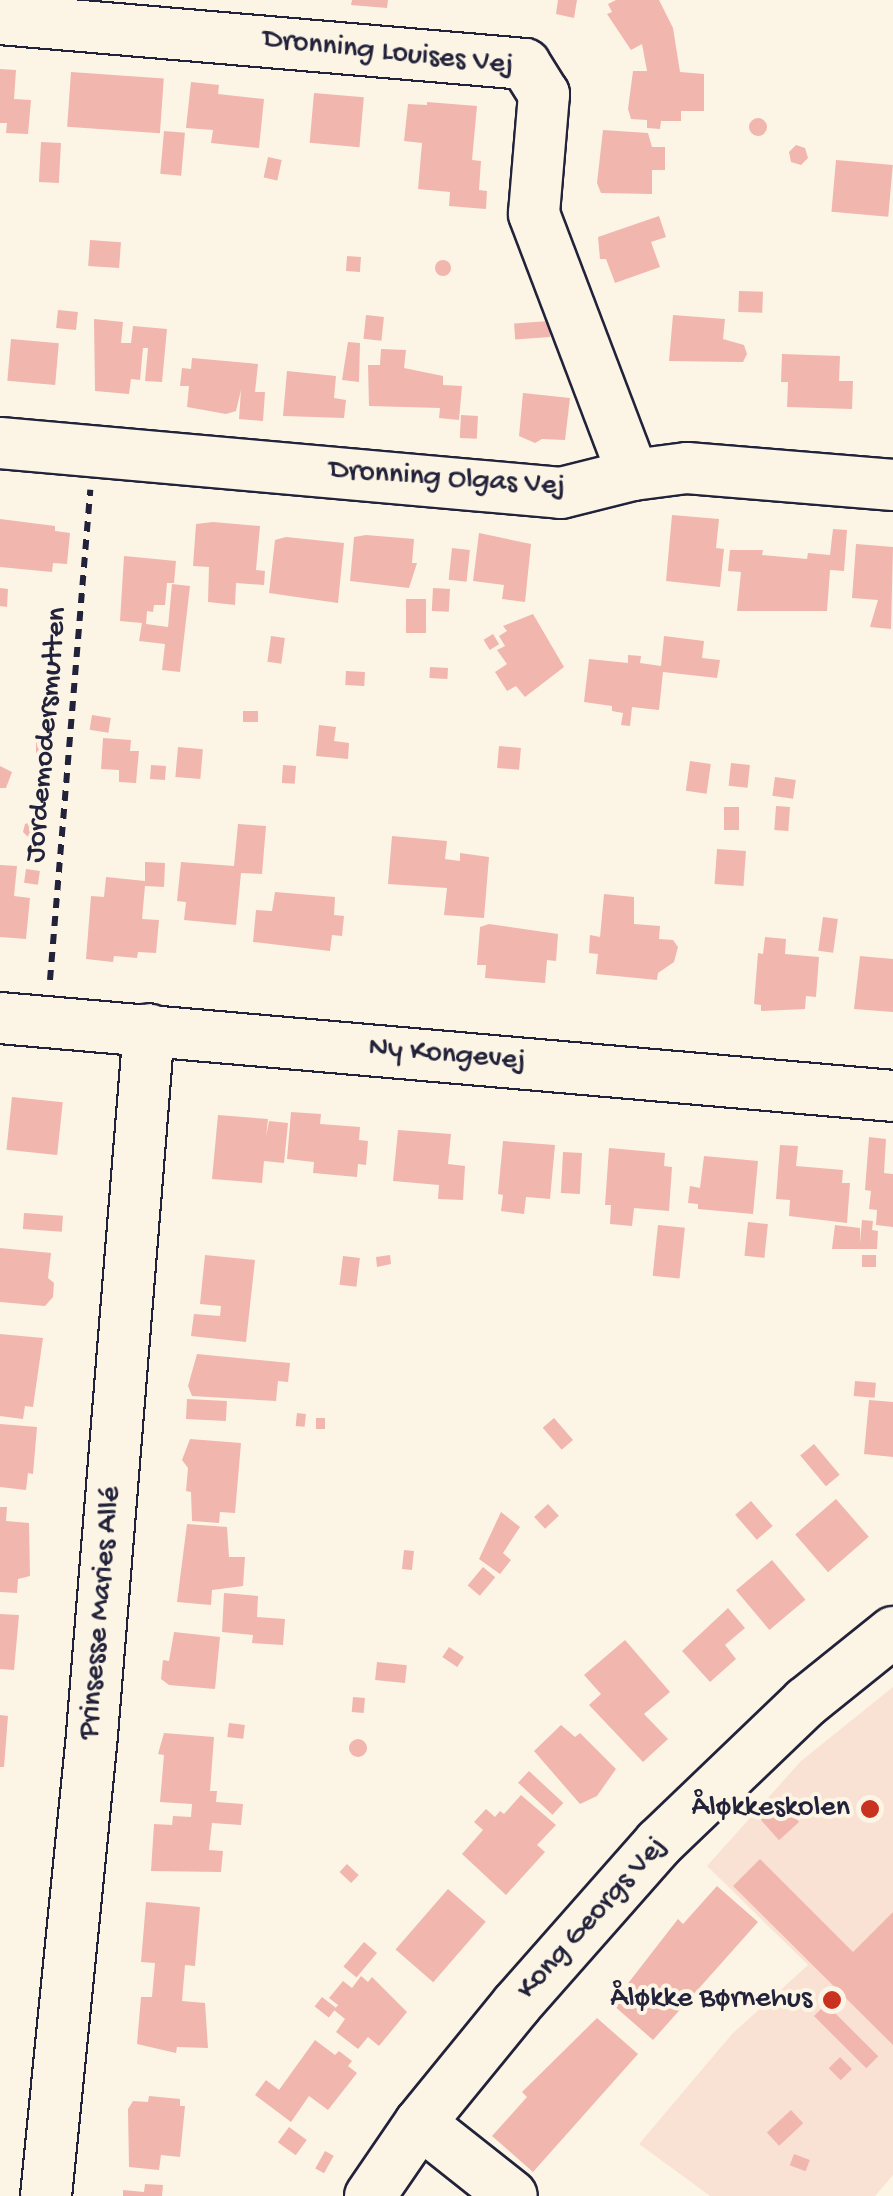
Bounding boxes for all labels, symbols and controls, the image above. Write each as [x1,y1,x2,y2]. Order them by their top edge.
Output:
street label: Dronning Louises Vej [261,23,515,85]
street label: Dronning Olgas Vej [328,454,566,506]
street label: Jordemodersmutten [19,606,77,864]
street label: Ny Kongevej [367,1031,527,1081]
street label: Prinsesse Maries Allé [73,1485,131,1741]
place label: Åløkkeskolen [692,1791,850,1827]
marker: Åløkkeskolen [859,1798,881,1820]
street label: Kong Georgs Vej [510,1830,676,2008]
place label: Åløkke Børnehus [610,1982,812,2018]
marker: Åløkke Børnehus [821,1989,843,2011]

